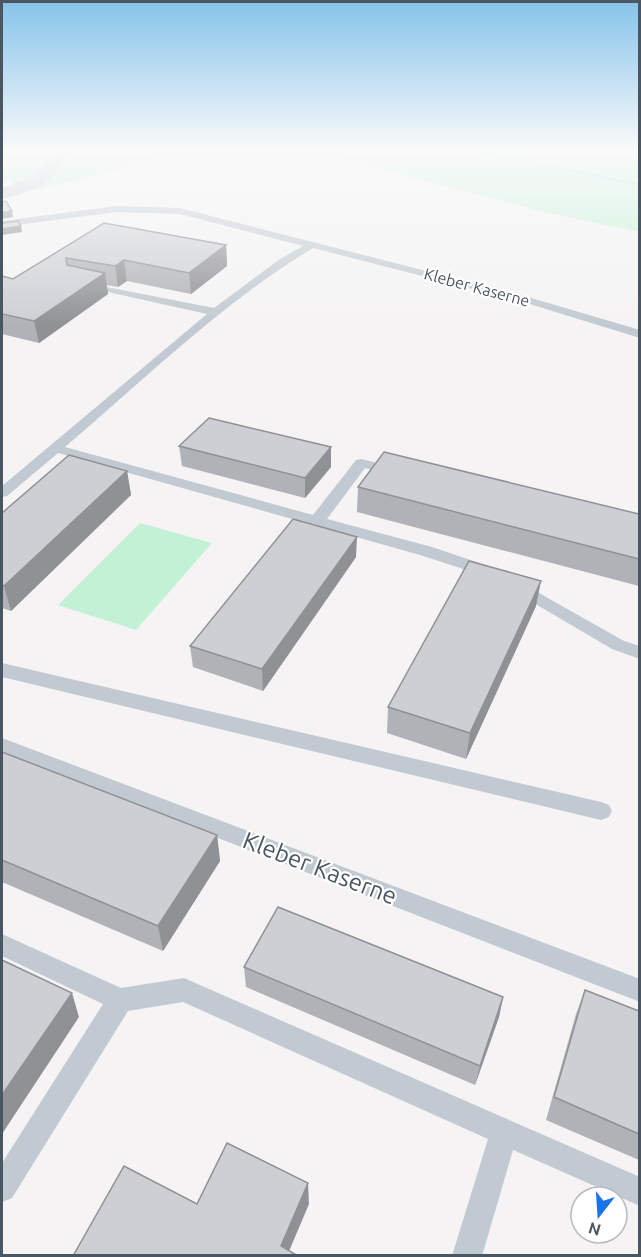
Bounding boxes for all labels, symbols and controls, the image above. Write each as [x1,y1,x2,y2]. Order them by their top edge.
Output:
street label: Kleber Kaserne [422,264,532,310]
street label: Kleber Kaserne [239,826,401,910]
north arrow [569,1185,629,1245]
text: N [586,1219,603,1240]

